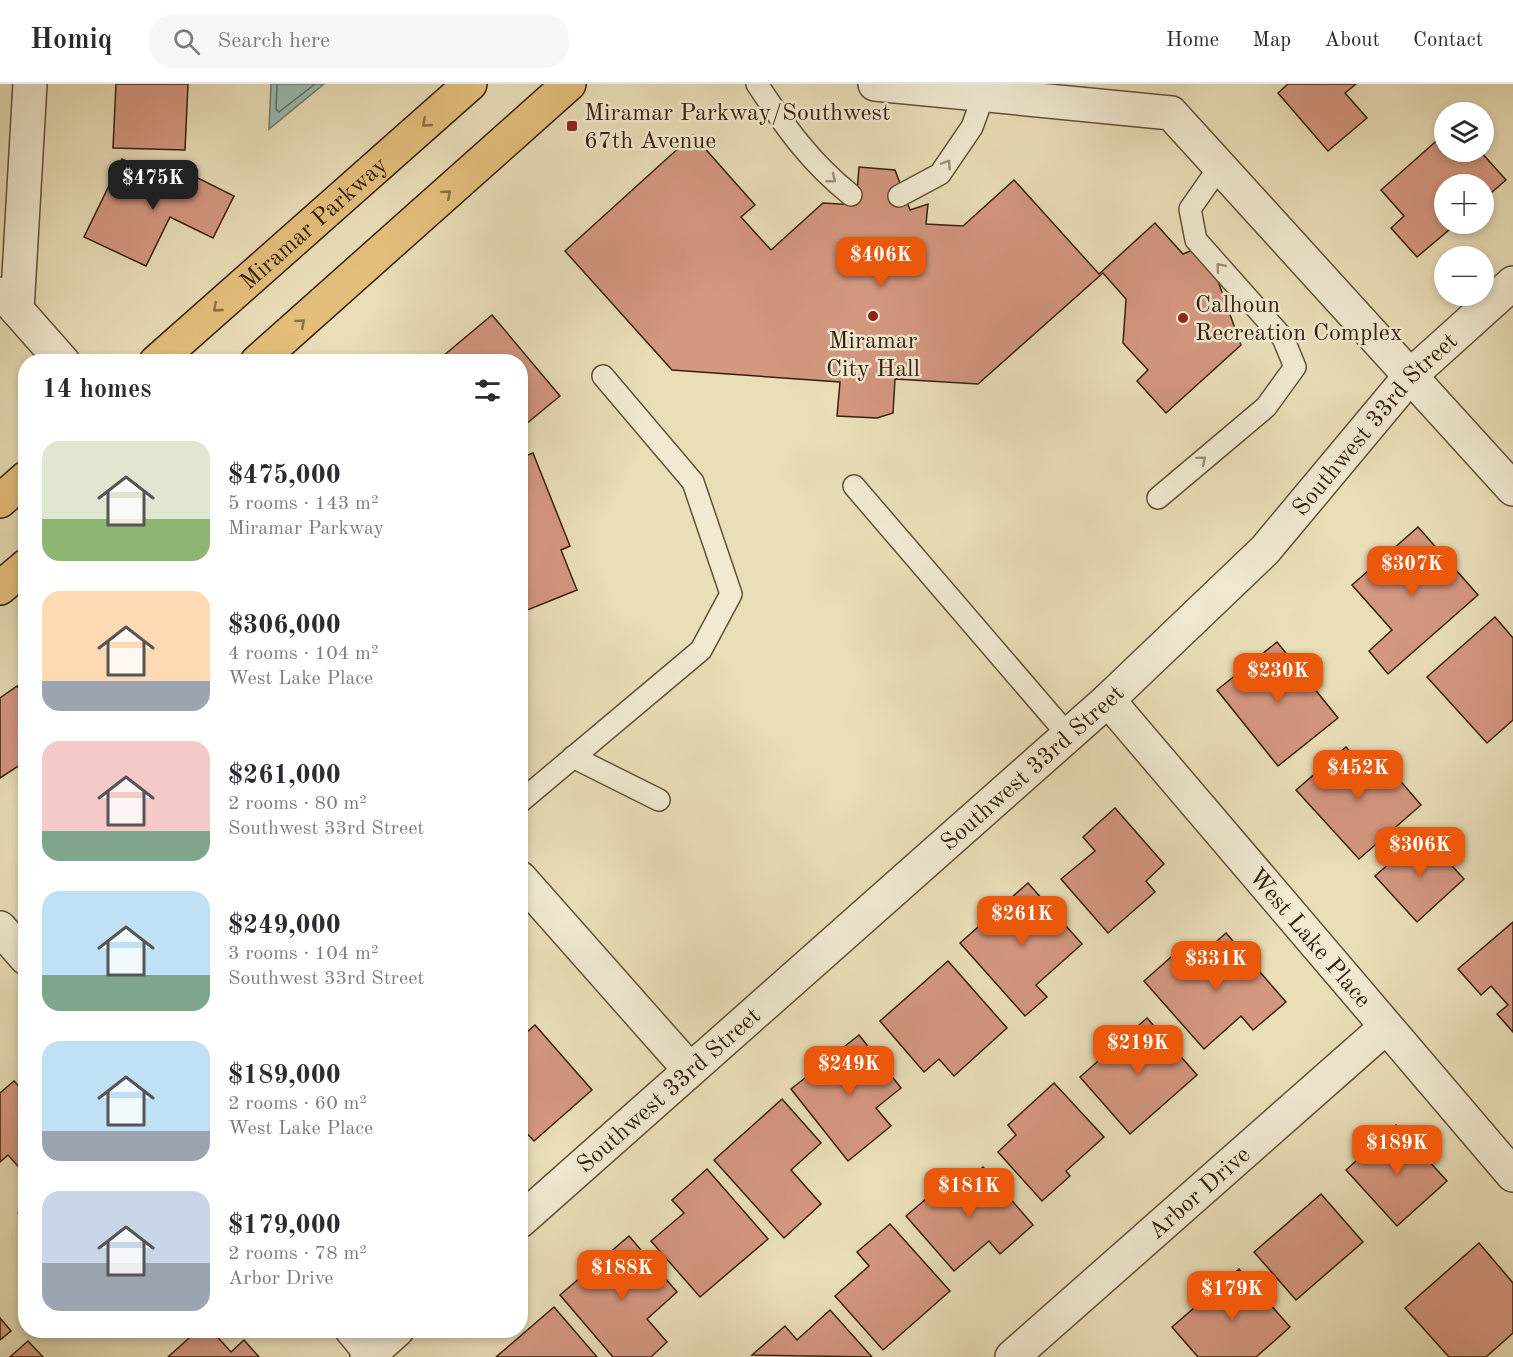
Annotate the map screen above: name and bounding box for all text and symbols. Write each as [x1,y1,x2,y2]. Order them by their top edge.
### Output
search box [149,14,569,68]
icon: search [170,25,203,58]
text: Homiq [30,27,113,55]
text: Search here [218,30,330,52]
text: Home [1166,30,1219,51]
text: Map [1252,30,1291,51]
text: About [1324,30,1380,51]
text: Contact [1413,30,1483,51]
place label: Miramar Parkway/Southwest 67th Avenue [584,102,890,154]
map controls [1434,102,1494,306]
button: layers [1434,102,1494,162]
one-way arrow [422,116,433,127]
marker: Miramar Parkway/Southwest 67th Avenue [565,119,579,133]
street label: Miramar Parkway [236,153,393,295]
one-way arrow [940,159,951,170]
pin: $475K [111,160,195,211]
text: $475K [122,169,184,189]
one-way arrow [825,172,836,183]
button: + [1434,174,1494,234]
one-way arrow [440,190,451,201]
pin: $406K [839,237,923,288]
text: $406K [850,246,912,266]
button: − [1434,246,1494,306]
one-way arrow [1216,263,1227,274]
place label: Calhoun Recreation Complex [1195,294,1402,346]
one-way arrow [213,301,224,312]
marker: Miramar City Hall [866,309,880,323]
marker: Calhoun Recreation Complex [1176,311,1190,325]
one-way arrow [294,319,304,330]
street label: Southwest 33rd Street [1289,329,1463,521]
place label: Miramar City Hall [826,330,920,382]
icon: filters [471,374,504,407]
text: 14 homes [42,377,151,403]
one-way arrow [1195,456,1206,467]
text: $475,000 [228,463,341,489]
icon: home [90,465,162,537]
text: 5 rooms · 143 m² [228,494,378,514]
text: Miramar Parkway [228,519,384,539]
pin: $307K [1370,546,1454,597]
text: $307K [1381,555,1443,575]
text: $306,000 [228,613,341,639]
icon: home [90,615,162,687]
text: 4 rooms · 104 m² [228,644,378,664]
pin: $230K [1236,653,1320,704]
text: $230K [1247,662,1309,682]
text: West Lake Place [228,669,373,689]
street label: Southwest 33rd Street [937,682,1129,856]
pin: $452K [1316,750,1400,801]
text: $452K [1327,759,1389,779]
text: $261,000 [228,763,341,789]
icon: home [90,765,162,837]
text: 2 rooms · 80 m² [228,794,367,814]
text: Southwest 33rd Street [228,819,424,839]
pin: $306K [1378,827,1462,878]
text: $306K [1389,836,1451,856]
street label: West Lake Place [1243,865,1375,1013]
pin: $261K [980,896,1064,947]
text: $261K [991,905,1053,925]
text: $249,000 [228,913,341,939]
icon: home [90,915,162,987]
pin: $331K [1174,941,1258,992]
text: 3 rooms · 104 m² [228,944,378,964]
text: $331K [1185,950,1247,970]
text: Southwest 33rd Street [228,969,424,989]
street label: Southwest 33rd Street [573,1004,766,1178]
pin: $219K [1096,1025,1180,1076]
text: $219K [1107,1034,1169,1054]
pin: $249K [807,1046,891,1097]
text: $249K [818,1055,880,1075]
text: $189,000 [228,1063,341,1089]
icon: home [90,1065,162,1137]
text: 2 rooms · 60 m² [228,1094,367,1114]
text: West Lake Place [228,1119,373,1139]
pin: $189K [1355,1125,1439,1176]
text: $189K [1366,1134,1428,1154]
street label: Arbor Drive [1145,1143,1255,1245]
pin: $181K [927,1168,1011,1219]
text: $181K [938,1177,1000,1197]
text: $179,000 [228,1213,341,1239]
icon: home [90,1215,162,1287]
text: 2 rooms · 78 m² [228,1244,367,1264]
pin: $188K [580,1250,664,1301]
text: $188K [591,1259,653,1279]
text: Arbor Drive [228,1269,333,1289]
pin: $179K [1190,1271,1274,1322]
text: $179K [1201,1280,1263,1300]

